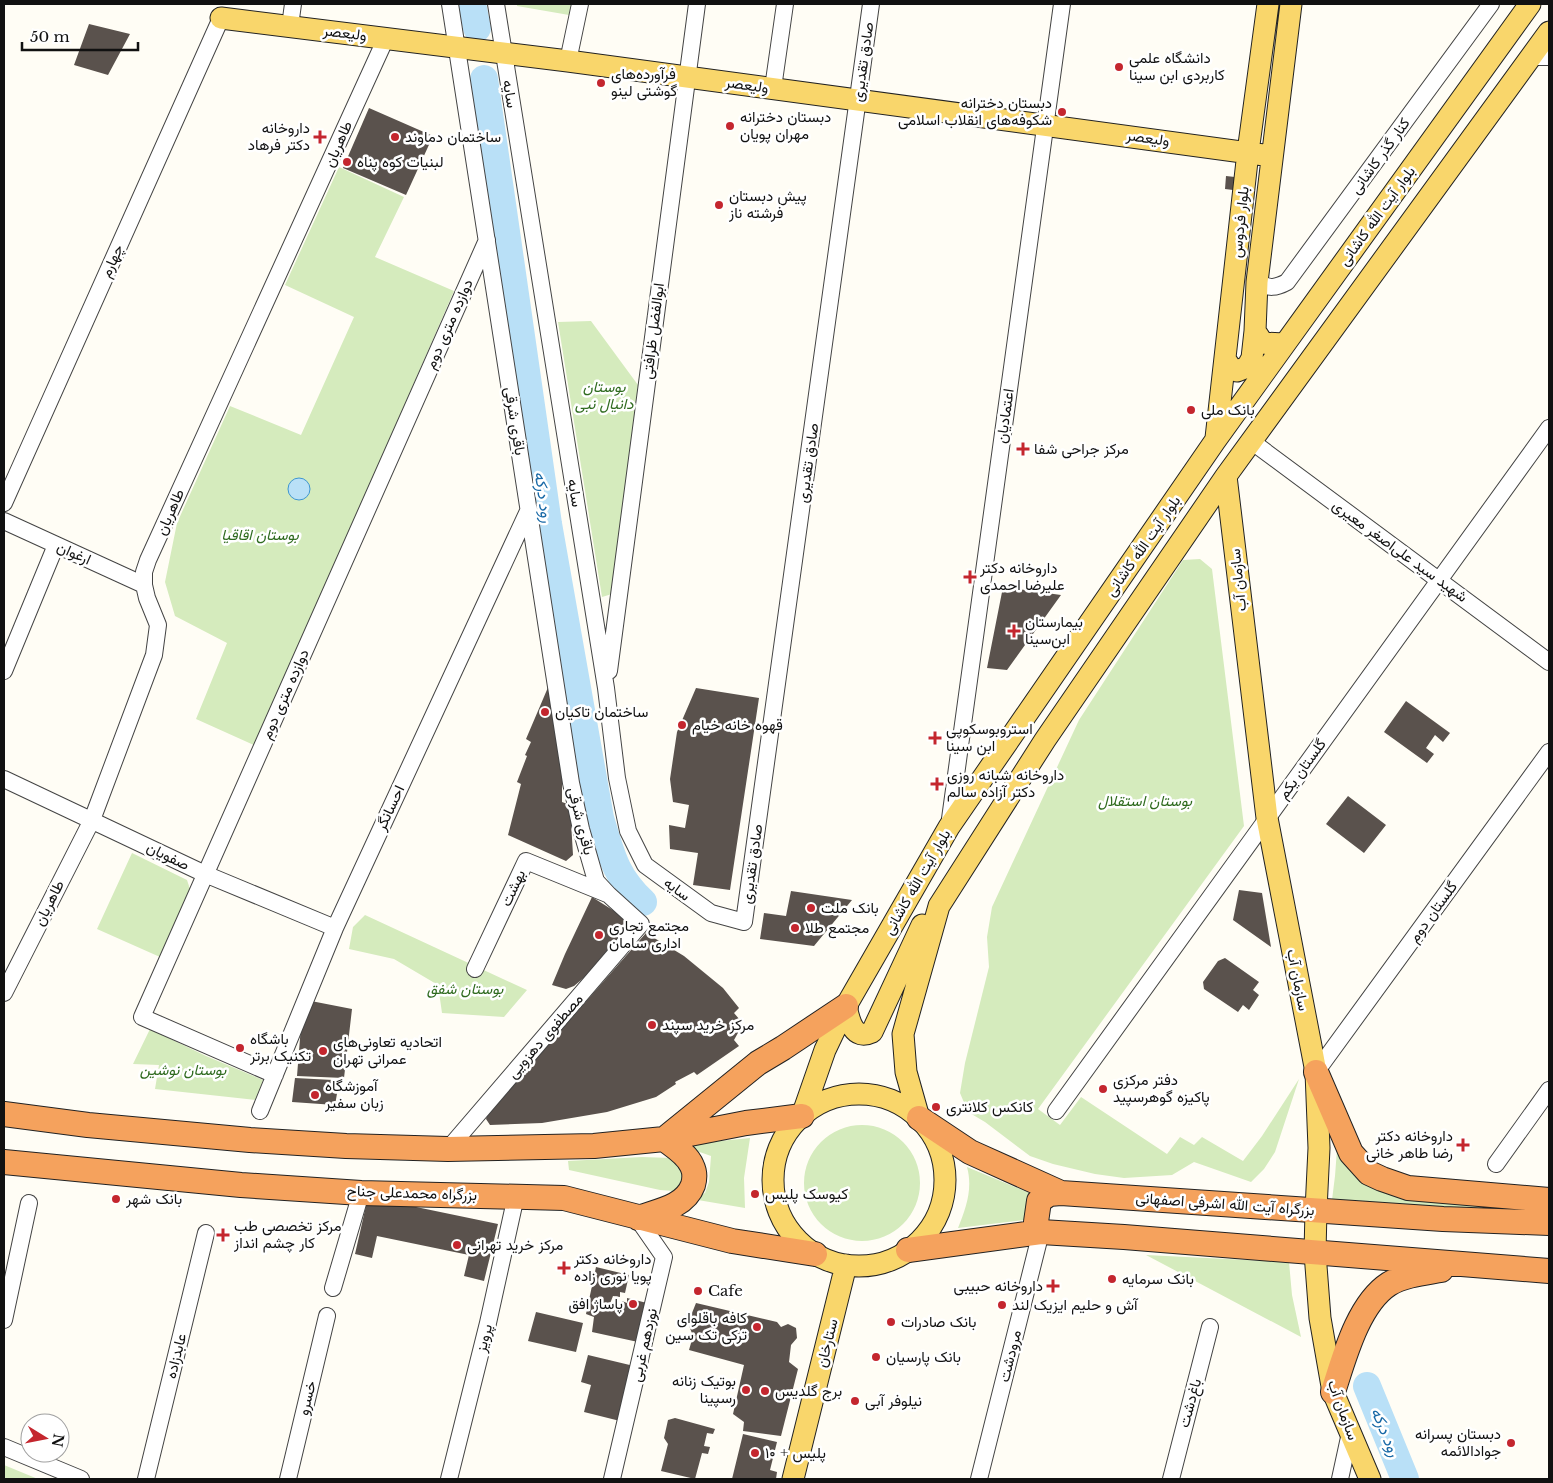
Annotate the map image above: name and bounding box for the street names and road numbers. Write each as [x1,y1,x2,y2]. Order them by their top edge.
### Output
street label: ولیعصر [321,20,368,45]
street label: صادق تقدیری [848,21,878,103]
street label: ولیعصر [723,72,770,97]
street label: سایه [499,78,522,109]
street label: کنار گذر کاشانی [1346,114,1415,198]
street label: طاهریان [319,117,356,170]
street label: ولیعصر [1124,125,1171,150]
street label: بلوار آیت الله کاشانی [1334,162,1420,270]
street label: بلوار فردوس [1226,185,1254,259]
street label: چهارم [96,241,128,281]
street label: دوازده متری دوم [420,276,478,372]
street label: ابوالفضل ظرافتی [637,282,669,380]
street label: باقری شرقی [500,385,530,457]
street label: اعتمادیان [991,387,1018,445]
street label: صادق تقدیری [793,422,823,504]
street label: سایه [564,477,587,508]
street label: طاهریان [151,485,188,538]
street label: بلوار آیت الله کاشانی [1101,492,1185,600]
street label: شهید سید علی‌اصغر معیری [1328,495,1472,607]
street label: ارغوان [54,537,94,568]
street label: سازمان آب [1225,548,1250,612]
street label: دوازده متری دوم [256,646,314,742]
street label: گلستان یکم [1273,735,1331,803]
street label: احسانگر [370,782,408,834]
street label: باقری شرقی [563,785,599,857]
street label: صادق تقدیری [737,823,767,905]
street label: بلوار آیت الله کاشانی [879,826,955,938]
street label: صفویان [144,837,193,874]
street label: بهشت [496,866,529,909]
street label: سایه [660,873,694,905]
street label: طاهریان [29,877,68,929]
street label: گلستان دوم [1404,877,1462,947]
street label: سازمان آب [1283,947,1314,1013]
street label: مصطفوی دهزویی [503,989,587,1083]
street label: بزرگراه محمدعلی جناح [346,1181,478,1206]
street label: بزرگراه آیت الله اشرفی اصفهانی [1135,1188,1315,1220]
street label: نوزدهم غربی [626,1306,662,1384]
street label: ستارخان [811,1316,842,1369]
street label: پرویز [471,1322,497,1355]
street label: مرودشت [994,1328,1025,1384]
street label: عابدزاده [161,1331,190,1380]
street label: باغ‌دشت [1174,1376,1207,1430]
street label: سازمان آب [1324,1377,1363,1443]
street label: خسرو [293,1379,320,1417]

